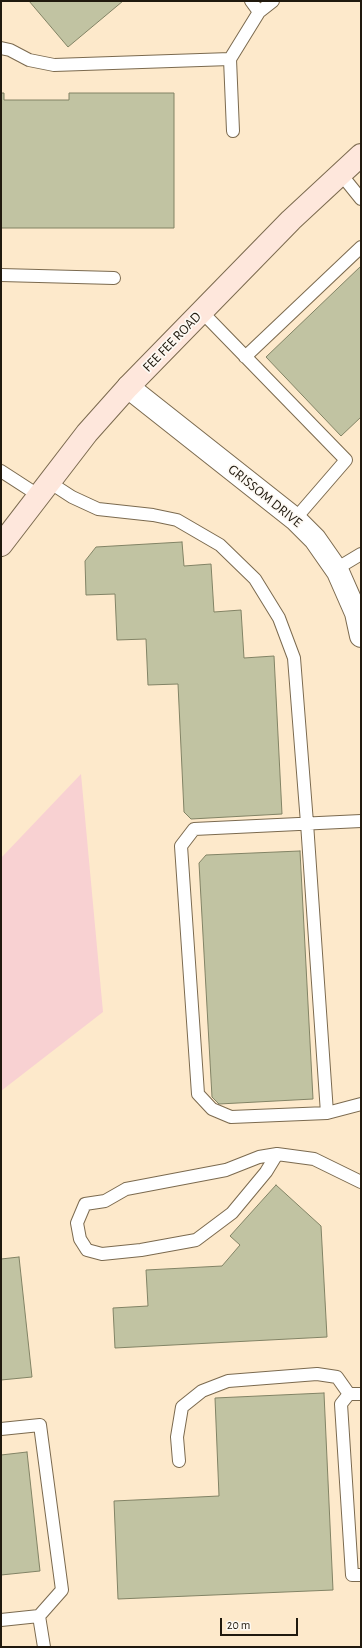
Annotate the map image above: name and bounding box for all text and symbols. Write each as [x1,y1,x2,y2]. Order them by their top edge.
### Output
street label: FEE FEE ROAD [139,308,205,376]
street label: GRISSOM DRIVE [225,461,305,531]
scale bar [222,1610,300,1636]
text: 20 m [227,1619,250,1631]

